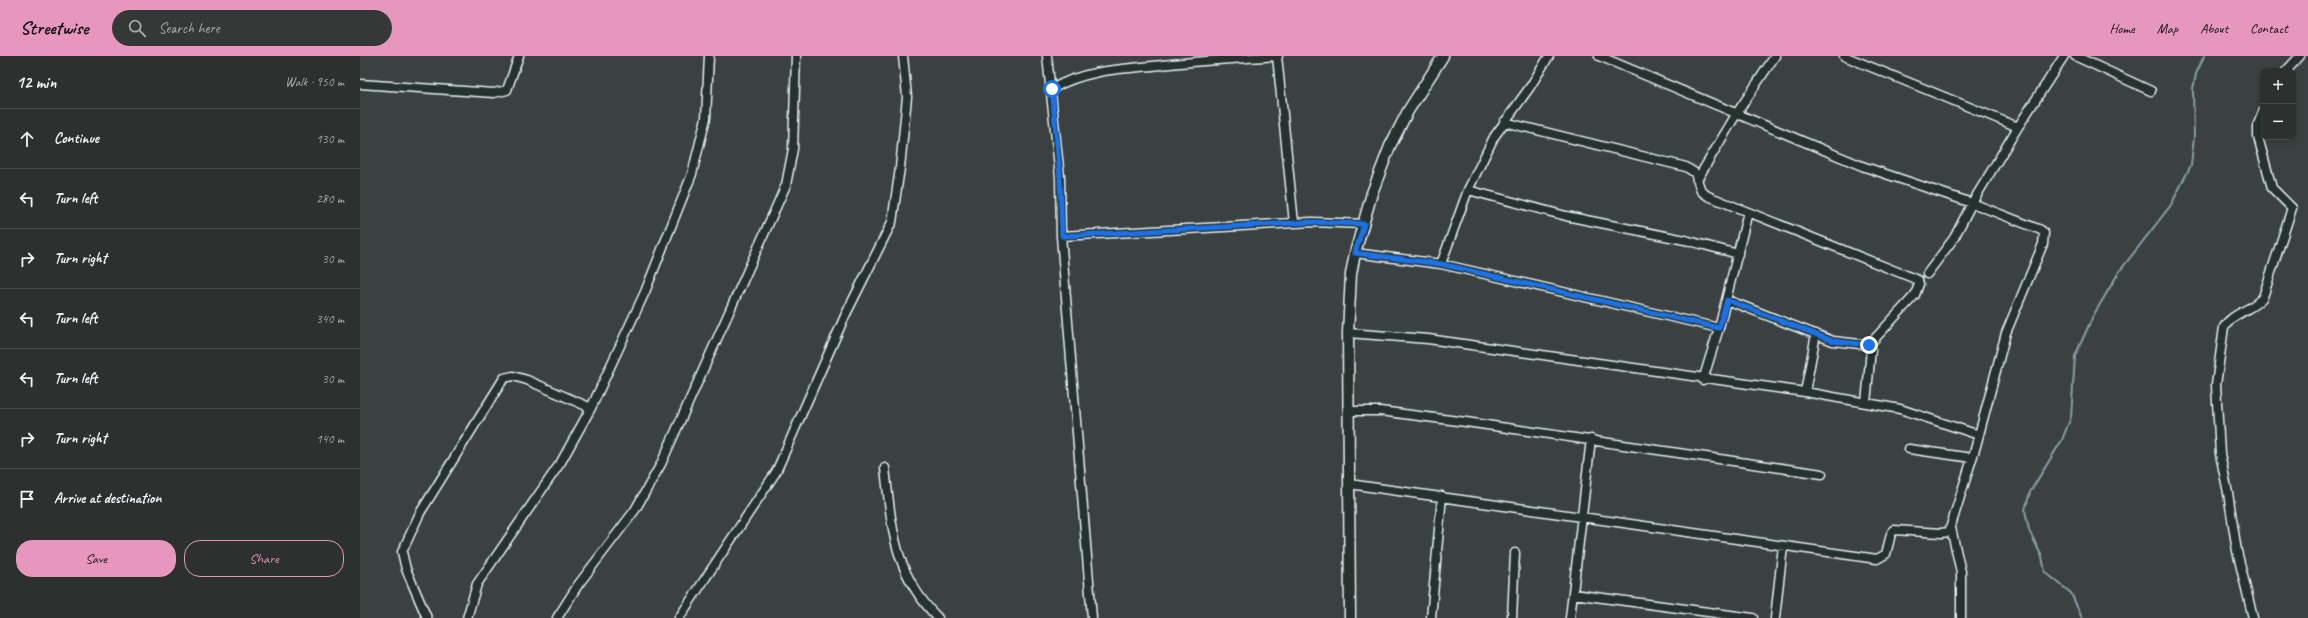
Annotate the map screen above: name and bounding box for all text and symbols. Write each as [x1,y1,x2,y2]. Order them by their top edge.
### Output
search box [112,10,392,46]
text: Streetwise [20,16,88,40]
icon: search [126,17,148,39]
text: Search here [158,19,220,38]
text: Home [2109,20,2135,37]
text: Map [2157,20,2178,37]
text: About [2200,20,2228,37]
text: Contact [2250,20,2288,37]
map controls [2260,68,2296,140]
button: + [2260,68,2296,104]
text: 12 min [16,72,56,93]
text: Walk · 950 m [285,74,344,90]
route start [1043,80,1061,98]
button: − [2260,104,2296,140]
icon: ahead [16,128,38,150]
text: Continue [54,129,99,148]
text: 130 m [316,131,344,147]
icon: left [16,188,38,210]
text: Turn left [54,189,97,208]
text: 280 m [316,191,344,207]
icon: right [16,248,38,270]
text: Turn right [54,249,107,268]
text: 30 m [322,251,344,267]
icon: left [16,308,38,330]
text: Turn left [54,309,97,328]
text: 340 m [316,311,344,327]
route end [1860,336,1878,354]
icon: left [16,368,38,390]
text: Turn left [54,369,97,388]
text: 30 m [322,371,344,387]
icon: right [16,428,38,450]
text: Turn right [54,429,107,448]
text: 140 m [316,431,344,447]
icon: arrive [16,488,38,510]
text: Arrive at destination [54,489,161,508]
button: Save [16,540,176,577]
button: Share [184,540,344,577]

